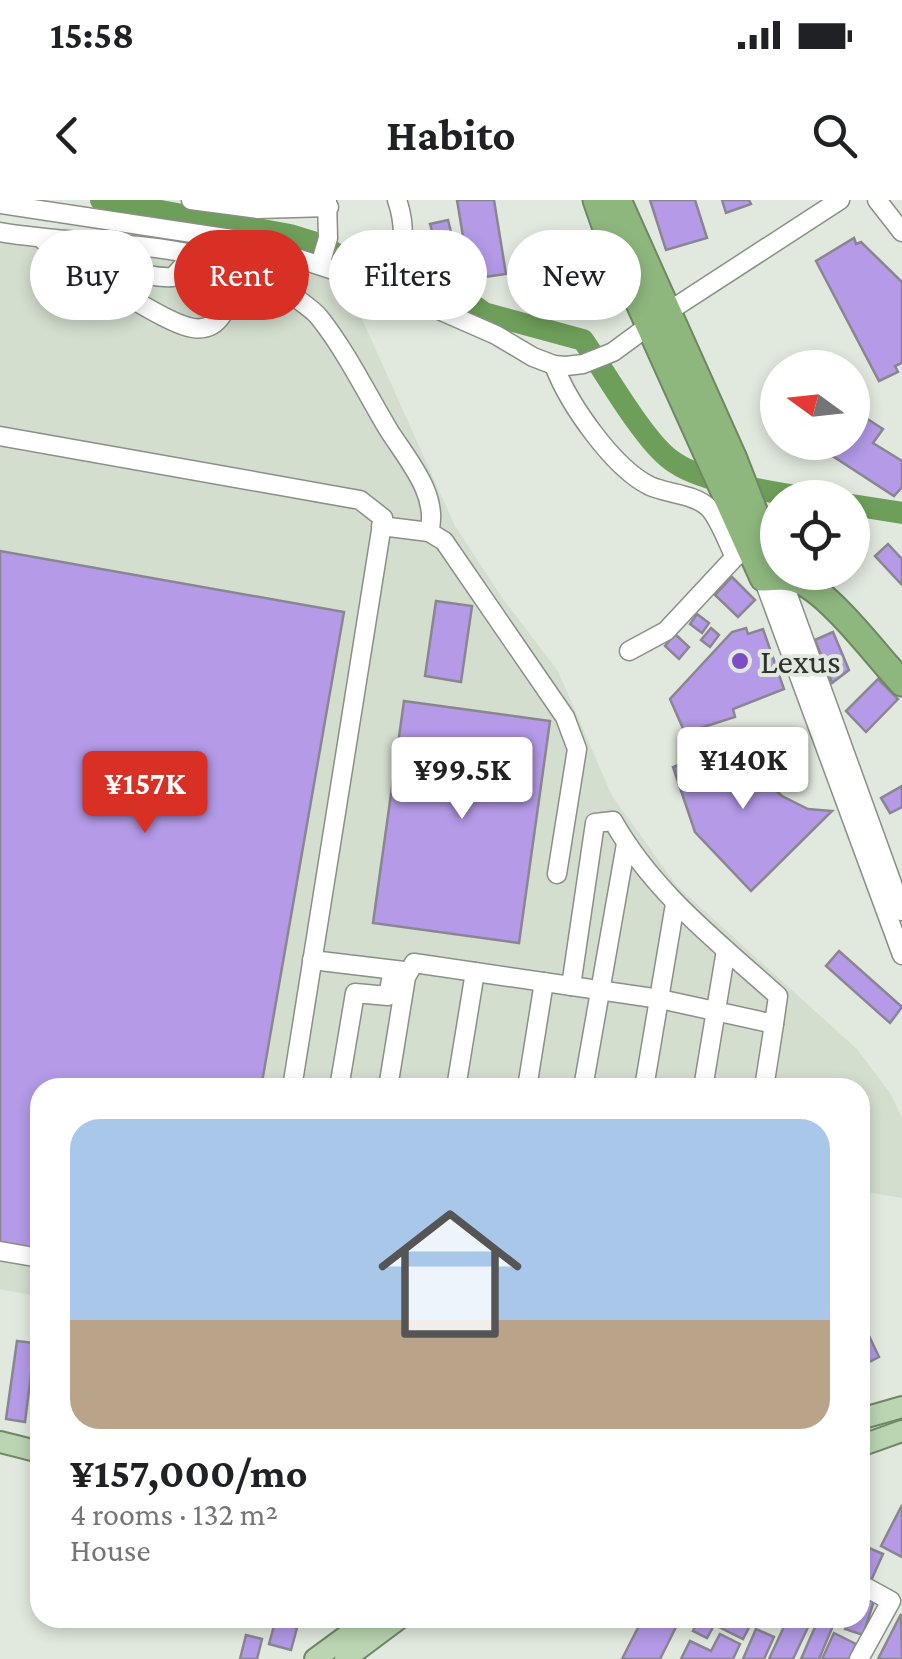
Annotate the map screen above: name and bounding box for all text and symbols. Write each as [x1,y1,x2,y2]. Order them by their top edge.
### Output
text: 15:58 [50,14,134,56]
icon: back [40,108,95,163]
icon: search [807,108,862,163]
text: Habito [386,110,516,160]
chip: Buy [30,230,154,320]
chip: Rent [174,230,309,320]
chip: Filters [329,230,487,320]
chip: New [507,230,641,320]
north arrow [760,350,870,460]
map controls [760,350,870,590]
button: locate [760,480,870,590]
place label: Lexus [760,642,841,681]
marker: Lexus [729,650,751,672]
pin: ¥140K [673,727,813,812]
pin: ¥99.5K [381,737,543,822]
text: ¥140K [699,741,787,777]
pin: ¥157K [75,751,215,836]
text: ¥99.5K [414,751,511,787]
text: ¥157K [104,765,186,801]
icon: home [360,1184,540,1364]
text: ¥157,000/mo [70,1449,308,1496]
text: 4 rooms · 132 m² [70,1496,278,1532]
text: House [70,1532,150,1568]

